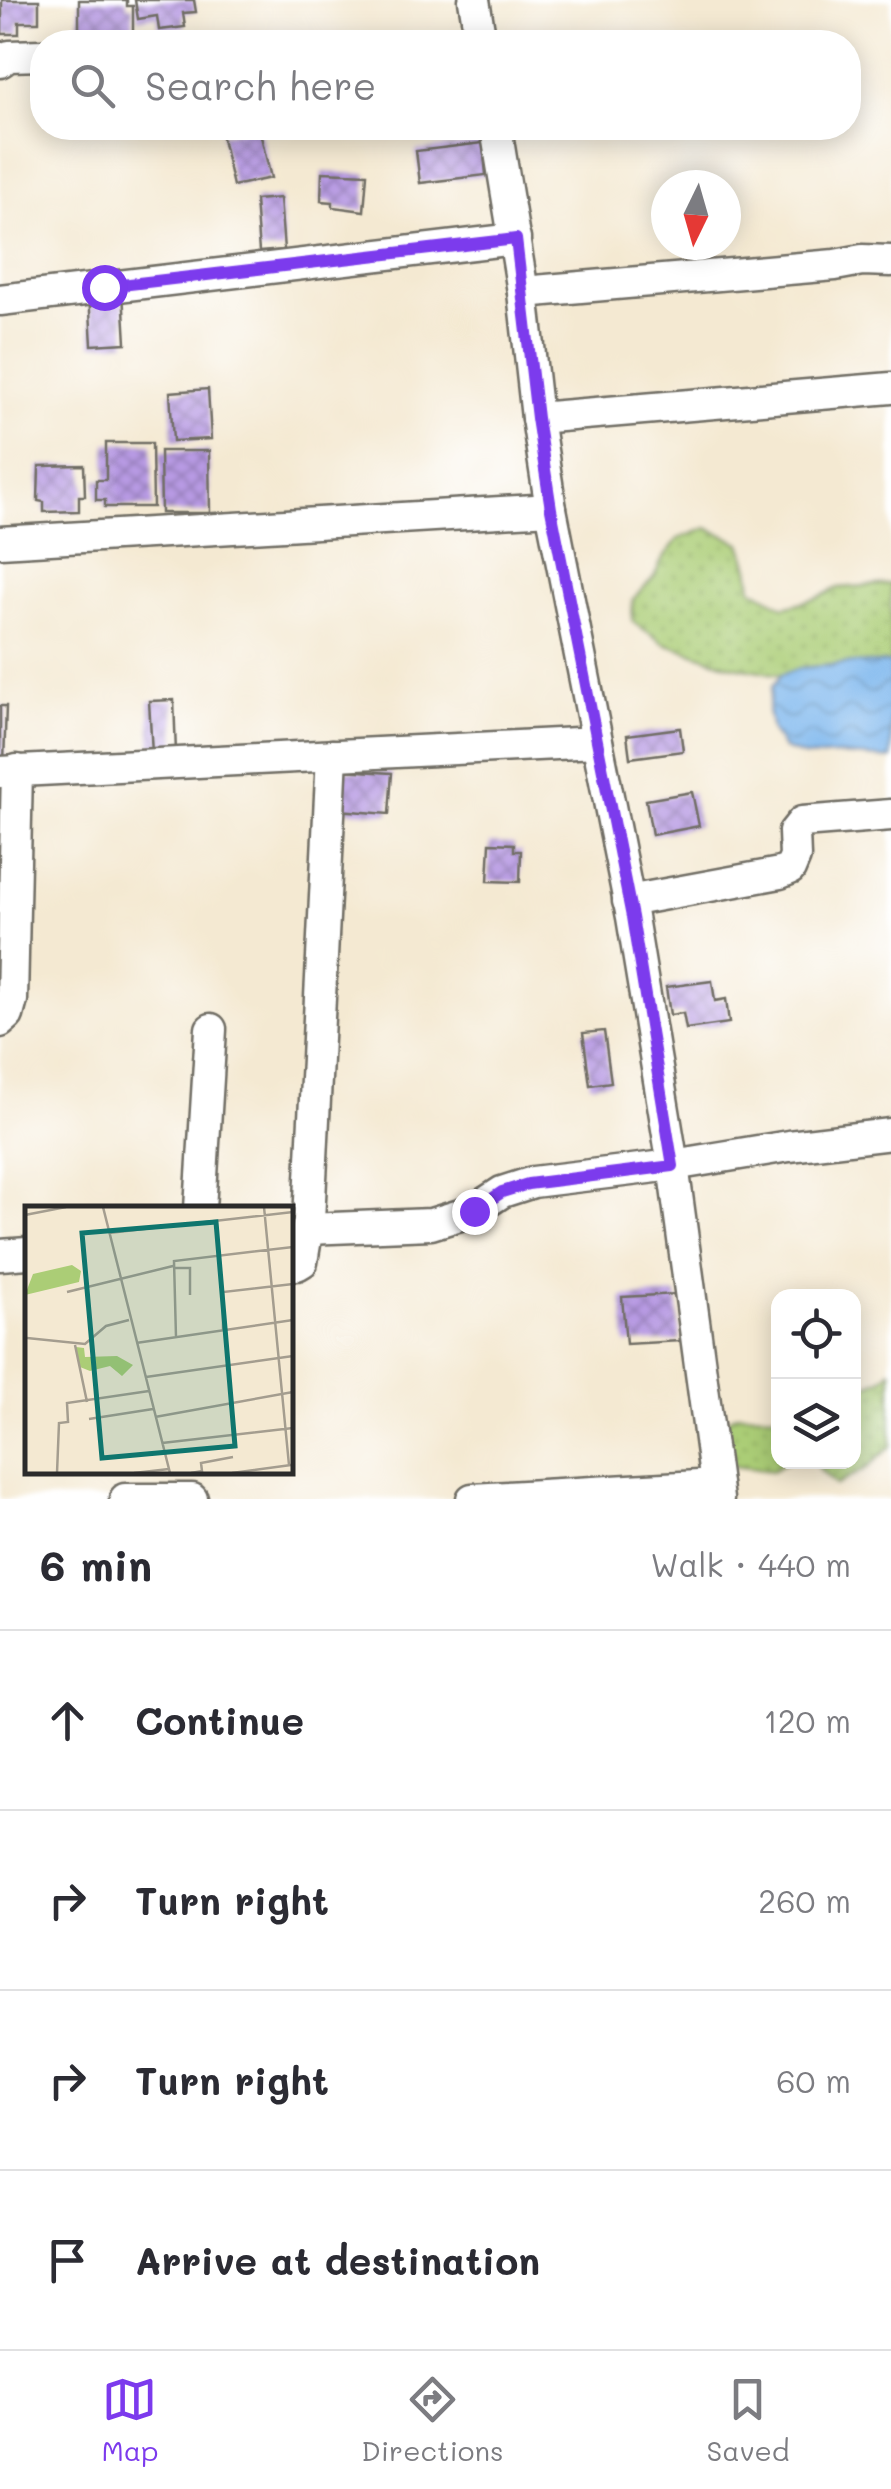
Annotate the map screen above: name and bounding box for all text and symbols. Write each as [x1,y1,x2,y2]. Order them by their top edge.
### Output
search box [30,30,861,140]
icon: search [65,58,120,113]
text: Search here [145,60,376,110]
north arrow [651,170,741,260]
route start [82,265,128,311]
route end [452,1189,498,1235]
inset map [25,1206,292,1474]
map controls [771,1289,861,1469]
button: locate [771,1289,861,1379]
button: layers [771,1379,861,1469]
text: 6 min [40,1537,152,1592]
text: Walk · 440 m [650,1543,851,1585]
icon: ahead [40,1693,95,1748]
text: Continue [135,1695,304,1745]
text: 120 m [763,1699,851,1741]
icon: right [40,1873,95,1928]
text: Turn right [135,1875,329,1925]
text: 260 m [758,1879,851,1921]
icon: right [40,2053,95,2108]
text: Turn right [135,2055,329,2105]
text: 60 m [776,2059,851,2101]
icon: arrive [40,2233,95,2288]
text: Arrive at destination [135,2235,540,2285]
tab: Map [101,2372,158,2468]
tab: Directions [361,2372,504,2468]
tab: Saved [706,2372,790,2468]

